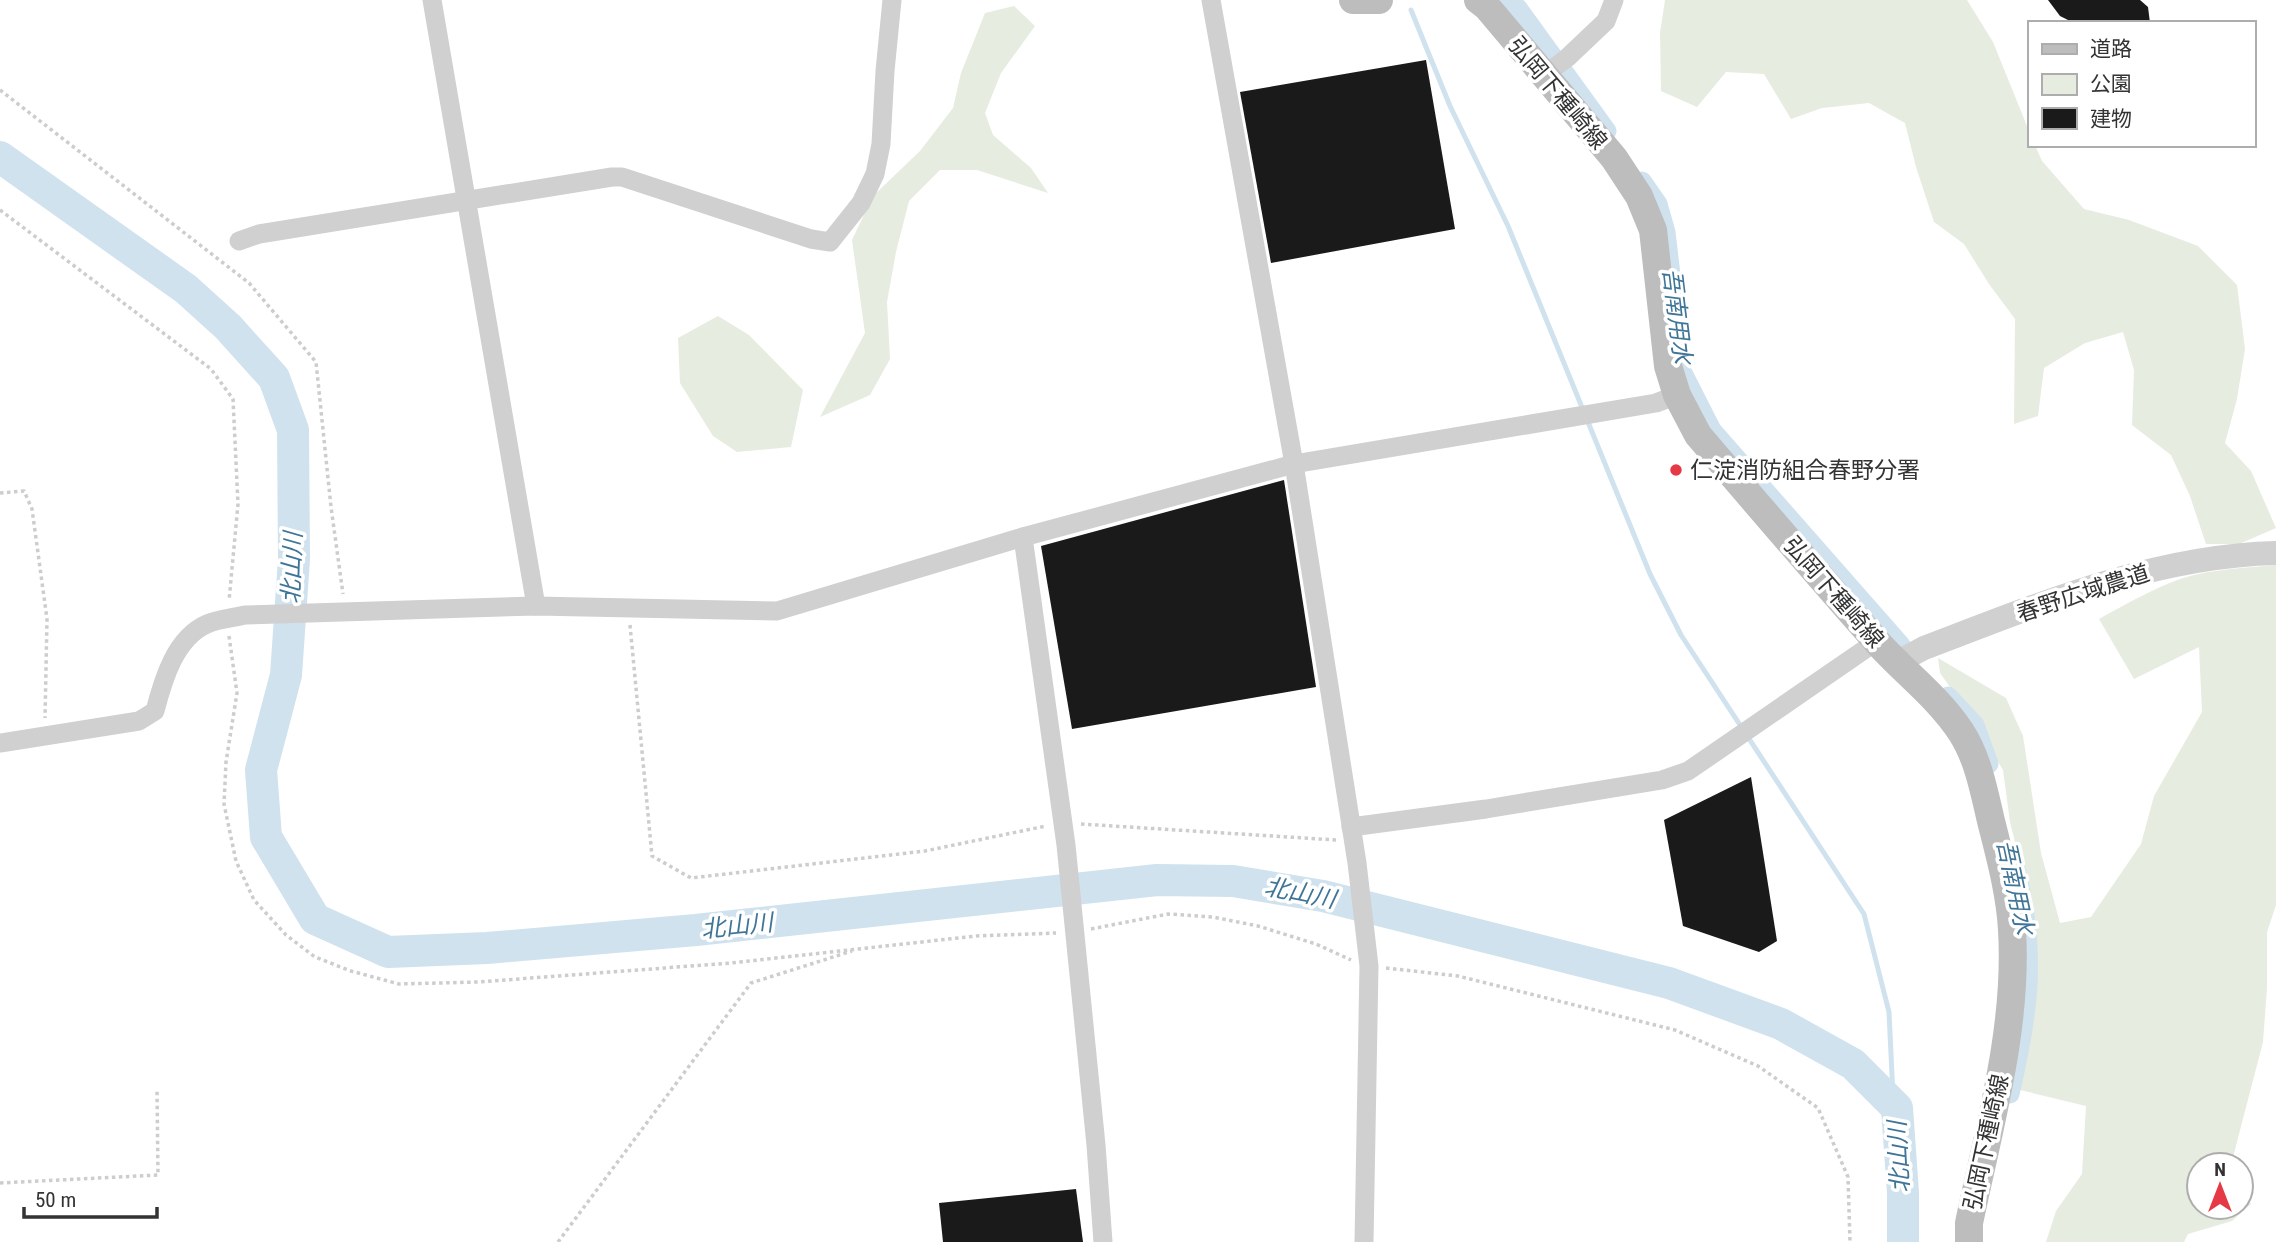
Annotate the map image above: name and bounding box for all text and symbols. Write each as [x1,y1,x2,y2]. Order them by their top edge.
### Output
legend [2028,21,2255,147]
street label: 弘岡下種崎線 [1503,32,1612,155]
text: 道路 [2090,37,2132,61]
text: 公園 [2090,72,2132,96]
text: 建物 [2090,107,2132,131]
water label: 吾南用水 [1657,267,1697,368]
place label: 仁淀消防組合春野分署 [1690,457,1920,484]
marker: 仁淀消防組合春野分署 [1668,462,1684,478]
water label: 北山川 [277,529,307,604]
street label: 弘岡下種崎線 [1778,531,1889,653]
street label: 春野広域農道 [2013,559,2153,628]
water label: 吾南用水 [1991,837,2039,940]
water label: 北山川 [1262,872,1341,914]
water label: 北山川 [700,908,777,944]
street label: 弘岡下種崎線 [1959,1072,2014,1212]
water label: 北山川 [1883,1117,1915,1194]
north arrow [2185,1151,2255,1221]
text: N [2214,1158,2226,1181]
scale bar [24,1176,158,1220]
text: 50 m [35,1188,76,1212]

